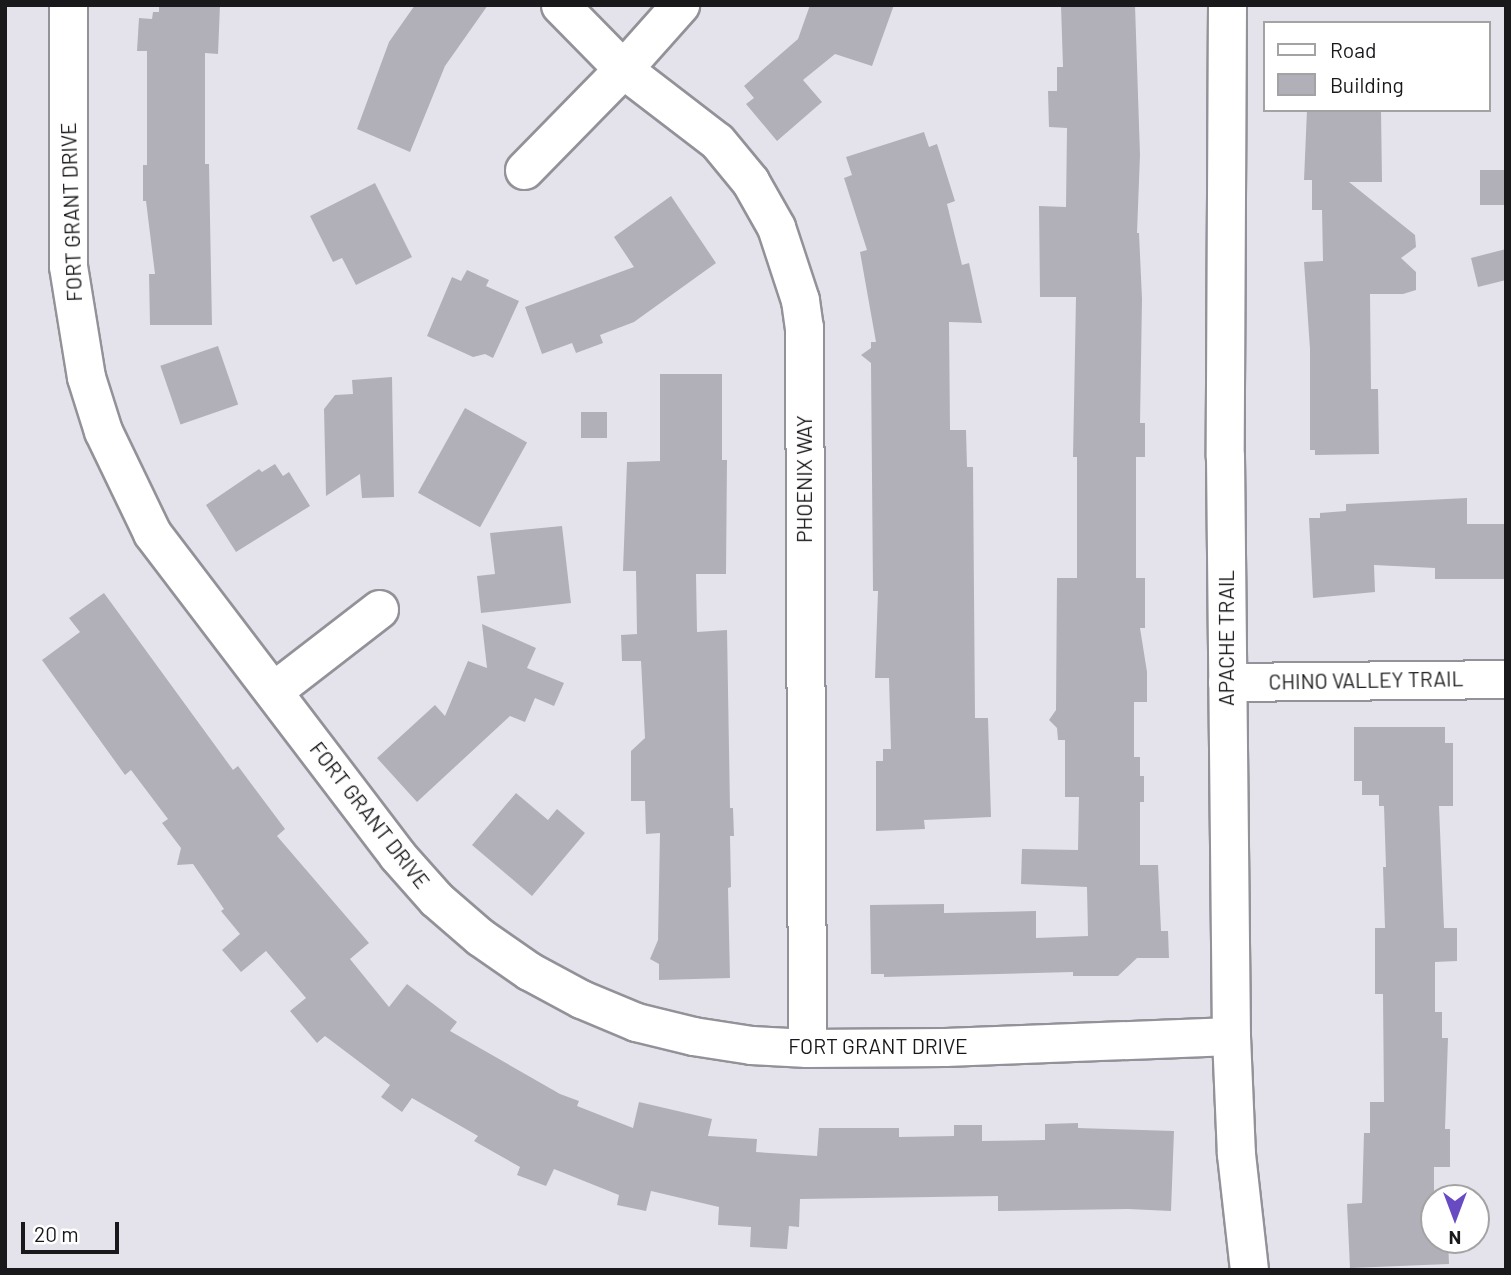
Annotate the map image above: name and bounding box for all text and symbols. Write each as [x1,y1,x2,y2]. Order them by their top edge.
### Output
legend [1262,21,1490,112]
text: Road [1330,37,1376,62]
text: Building [1330,72,1404,97]
street label: FORT GRANT DRIVE [55,122,87,302]
street label: PHOENIX WAY [791,415,817,543]
street label: APACHE TRAIL [1213,570,1239,706]
street label: CHINO VALLEY TRAIL [1268,666,1464,694]
street label: FORT GRANT DRIVE [305,737,435,893]
street label: FORT GRANT DRIVE [788,1033,968,1059]
north arrow [1420,1184,1490,1254]
scale bar [24,1208,122,1252]
text: 20 m [34,1221,79,1246]
text: N [1449,1227,1461,1250]

